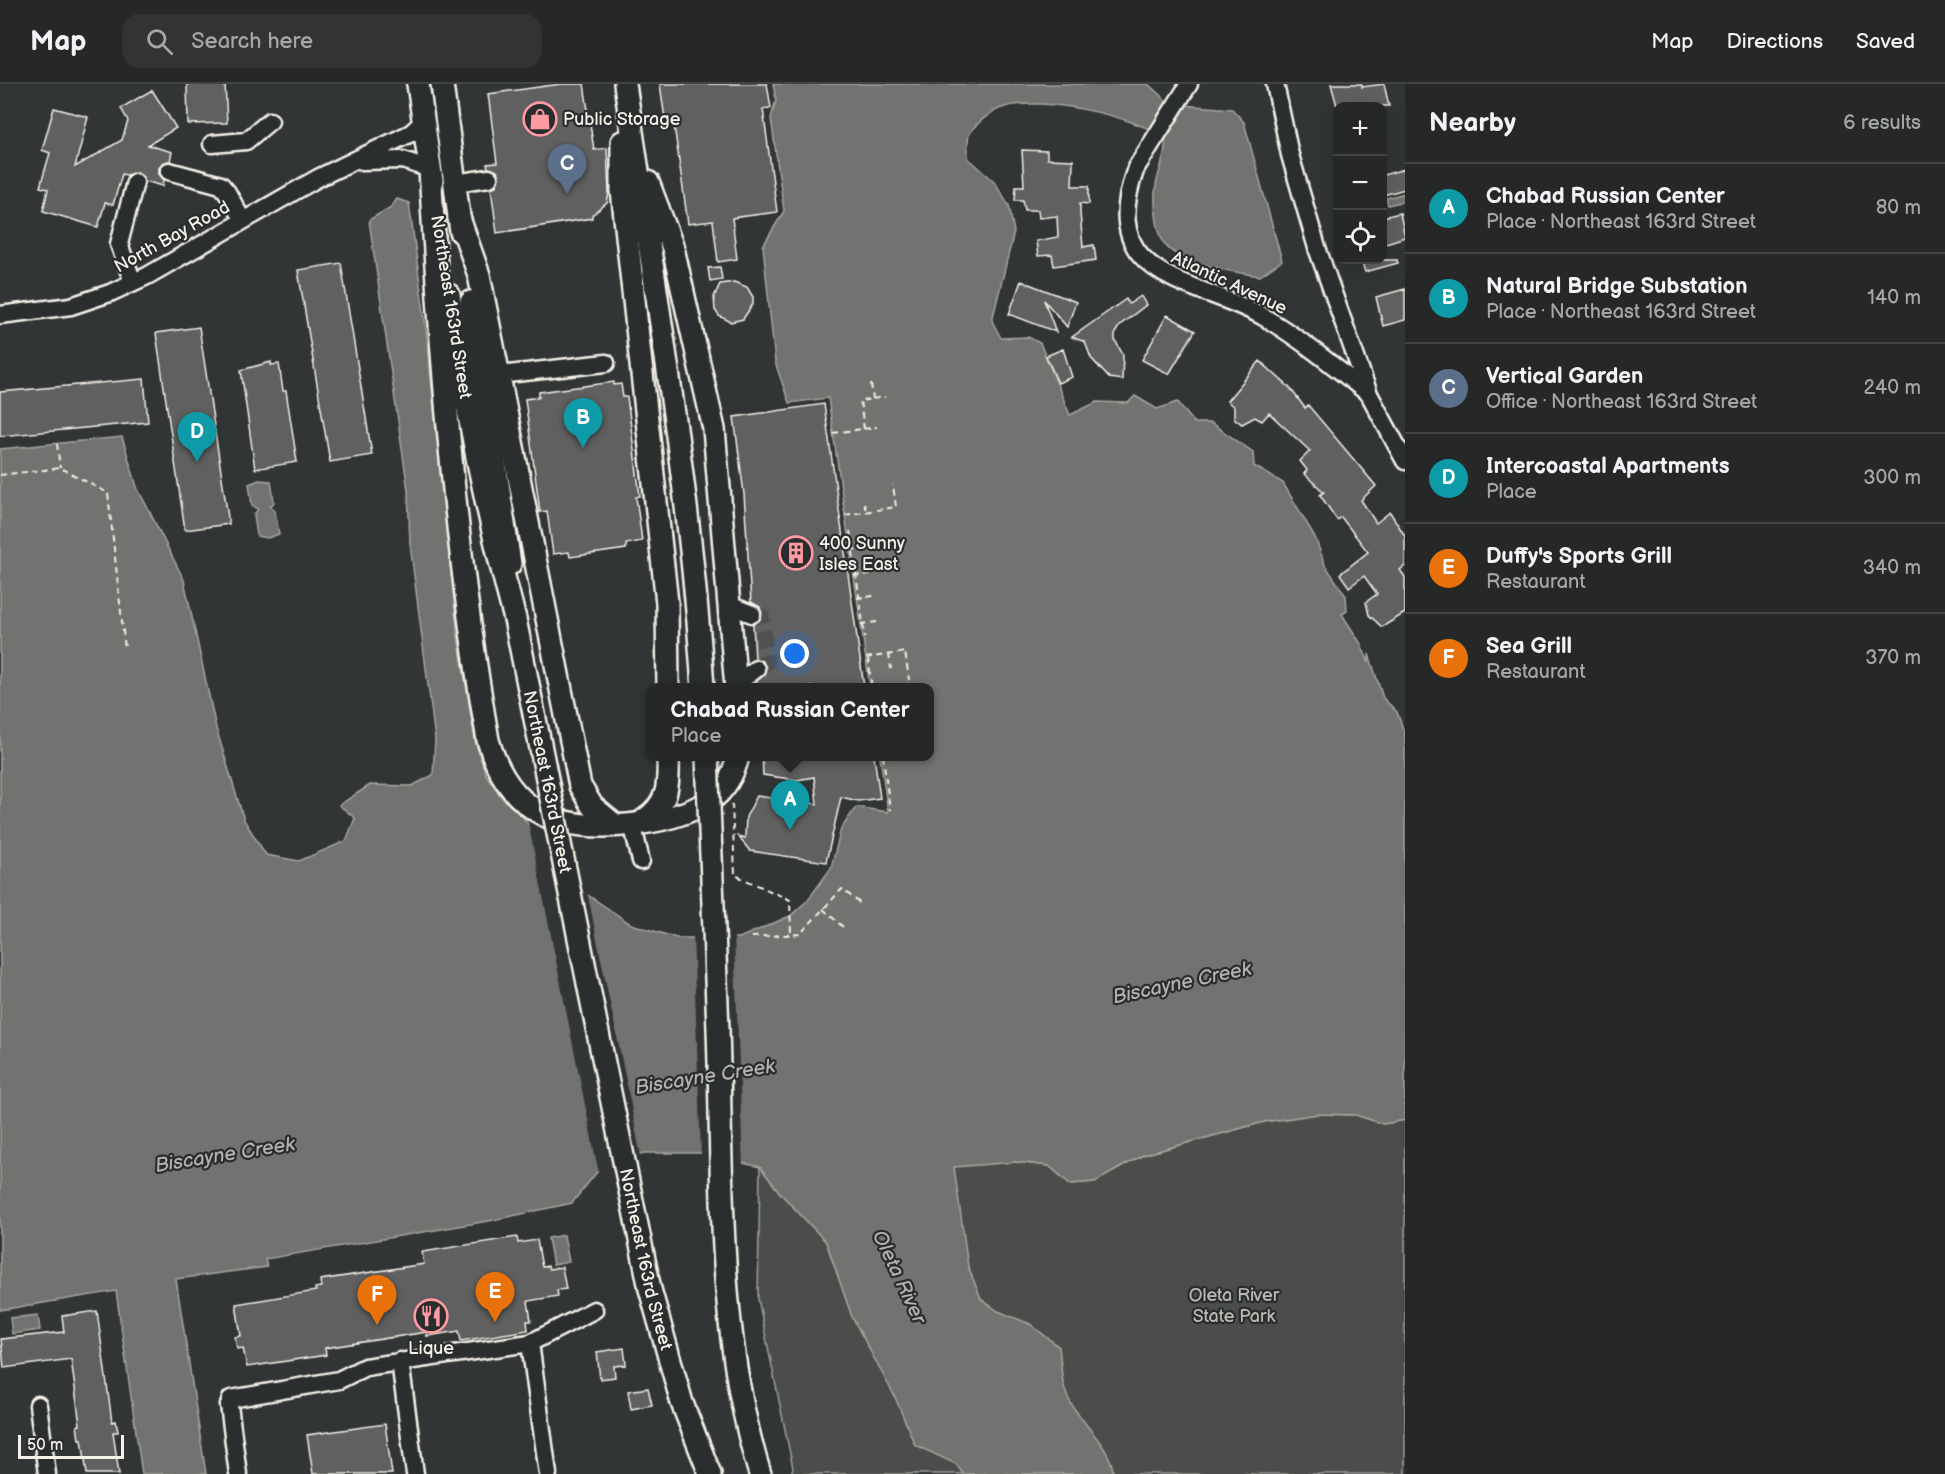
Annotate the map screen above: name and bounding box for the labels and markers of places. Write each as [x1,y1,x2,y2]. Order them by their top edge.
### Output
shop icon: Public Storage [522,101,558,137]
place label: Public Storage [563,109,681,130]
pin: C [548,144,586,194]
pin: B [564,398,602,448]
pin: D [178,412,216,462]
place label: 400 Sunny Isles East [819,533,906,575]
building icon: 400 Sunny Isles East [778,535,814,571]
pin: A [770,780,810,830]
pin: E [476,1272,514,1322]
pin: F [358,1276,397,1325]
restaurant icon: Lique [413,1298,449,1334]
place label: Lique [408,1338,454,1359]

